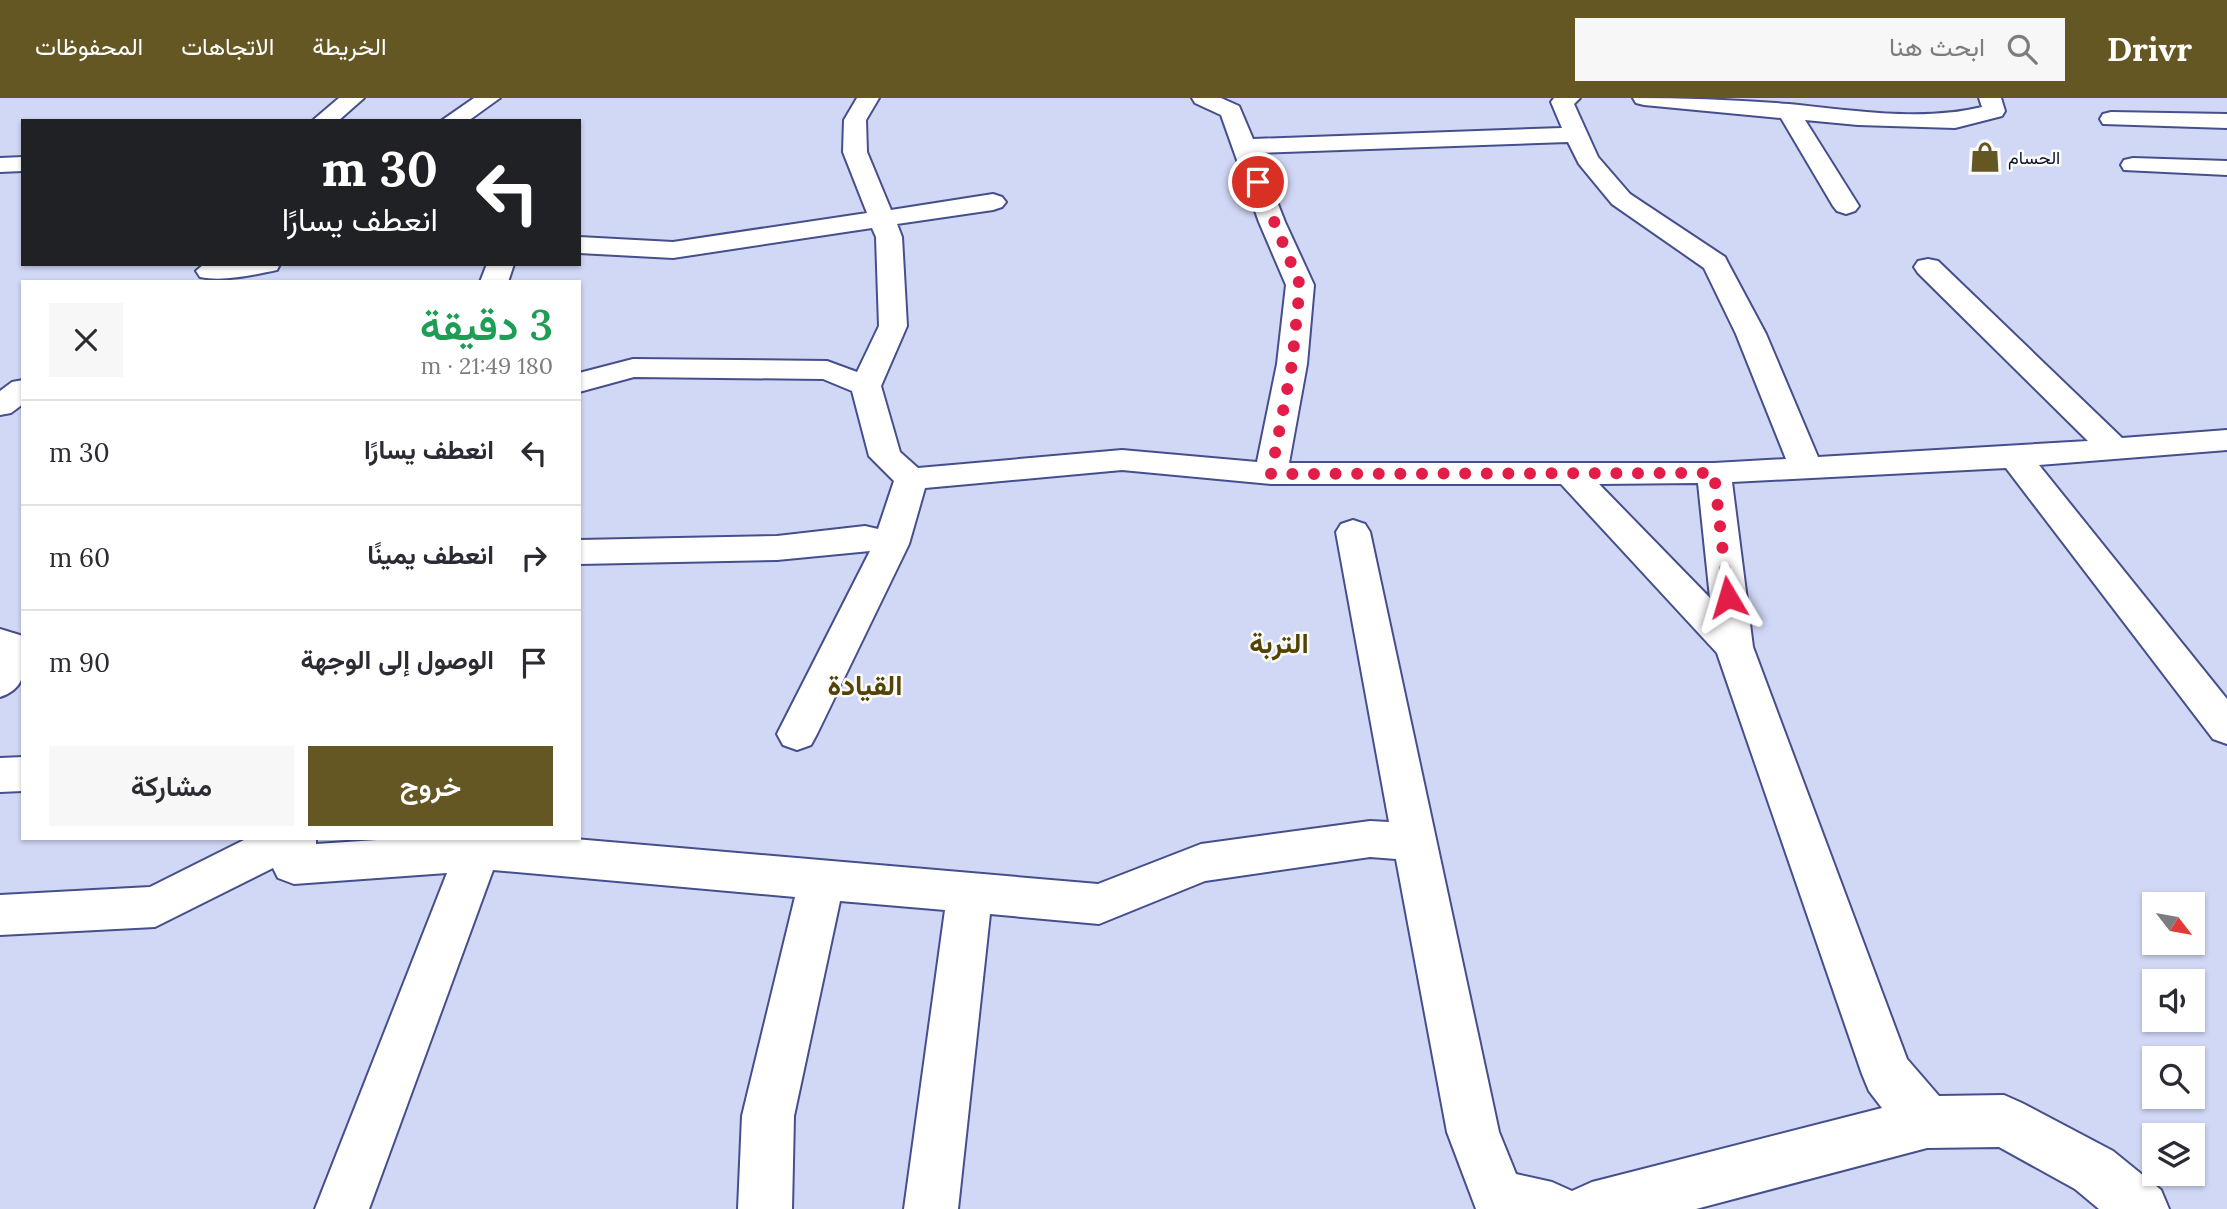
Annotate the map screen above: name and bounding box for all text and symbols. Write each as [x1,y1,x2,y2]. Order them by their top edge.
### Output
search box [1575,18,2065,81]
text: Drivr [2107,28,2192,70]
text: ابحث هنا [1889,30,1985,63]
icon: search [2003,30,2041,68]
text: المحفوظات [35,31,143,62]
text: الاتجاهات [181,31,274,62]
text: الخريطة [312,31,387,62]
text: 30 m [321,137,438,199]
shop icon: الحسام [1968,140,2002,174]
place label: الحسام [2008,146,2060,170]
icon: left [462,147,553,238]
pin [1228,152,1288,212]
icon: arrive [1239,163,1277,201]
text: انعطف يسارًا [282,199,438,240]
text: 3 دقيقة [420,298,553,352]
button: close [49,303,123,377]
text: 180 m · 21:49 [421,351,553,380]
text: انعطف يسارًا [364,433,494,466]
icon: left [515,434,553,472]
text: 30 m [49,436,110,469]
text: انعطف يمينًا [367,538,494,571]
icon: right [515,539,553,577]
text: 60 m [49,541,110,574]
position arrow [1691,560,1765,634]
district label: التربة [1249,625,1309,661]
text: الوصول إلى الوجهة [301,643,494,676]
icon: arrive [515,644,553,682]
text: 90 m [49,646,110,679]
district label: القيادة [827,667,903,703]
button: مشاركة [49,746,294,826]
button: خروج [308,746,553,826]
north arrow [2142,892,2205,956]
map controls [2142,892,2205,1186]
button: sound [2142,969,2205,1032]
button: search [2142,1046,2205,1109]
button: layers [2142,1123,2205,1186]

